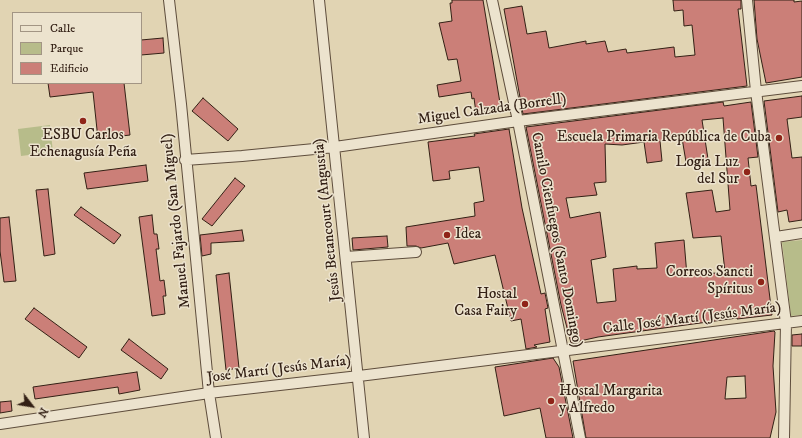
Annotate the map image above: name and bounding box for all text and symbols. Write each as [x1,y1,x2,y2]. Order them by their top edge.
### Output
legend [12,12,142,84]
text: Calle [50,21,75,36]
text: Parque [50,41,83,56]
text: Edificio [50,61,88,76]
street label: Miguel Calzada (Borrell) [416,91,568,129]
marker: ESBU Carlos Echenagusía Peña [78,116,88,126]
place label: ESBU Carlos Echenagusía Peña [29,127,137,162]
place label: Escuela Primaria República de Cuba [557,129,771,147]
street label: Camilo Cienfuegos (Santo Domingo) [526,131,586,349]
street label: Manuel Fajardo (San Miguel) [159,133,195,309]
marker: Escuela Primaria República de Cuba [774,133,784,143]
street label: Jesús Betancourt (Angustia) [310,138,346,302]
place label: Logia Luz del Sur [676,154,739,189]
marker: Logia Luz del Sur [742,167,752,177]
place label: Idea [455,226,481,244]
marker: Idea [442,230,452,240]
place label: Correos Sancti Spíritus [666,264,753,299]
marker: Correos Sancti Spíritus [756,277,766,287]
place label: Hostal Casa Fairy [454,286,517,321]
marker: Hostal Casa Fairy [520,299,530,309]
street label: Calle José Martí (Jesús María) [602,299,782,339]
street label: José Martí (Jesús María) [206,352,352,388]
place label: Hostal Margarita y Alfredo [559,383,662,418]
north arrow [12,386,52,426]
marker: Hostal Margarita y Alfredo [546,396,556,406]
text: N [34,405,51,420]

